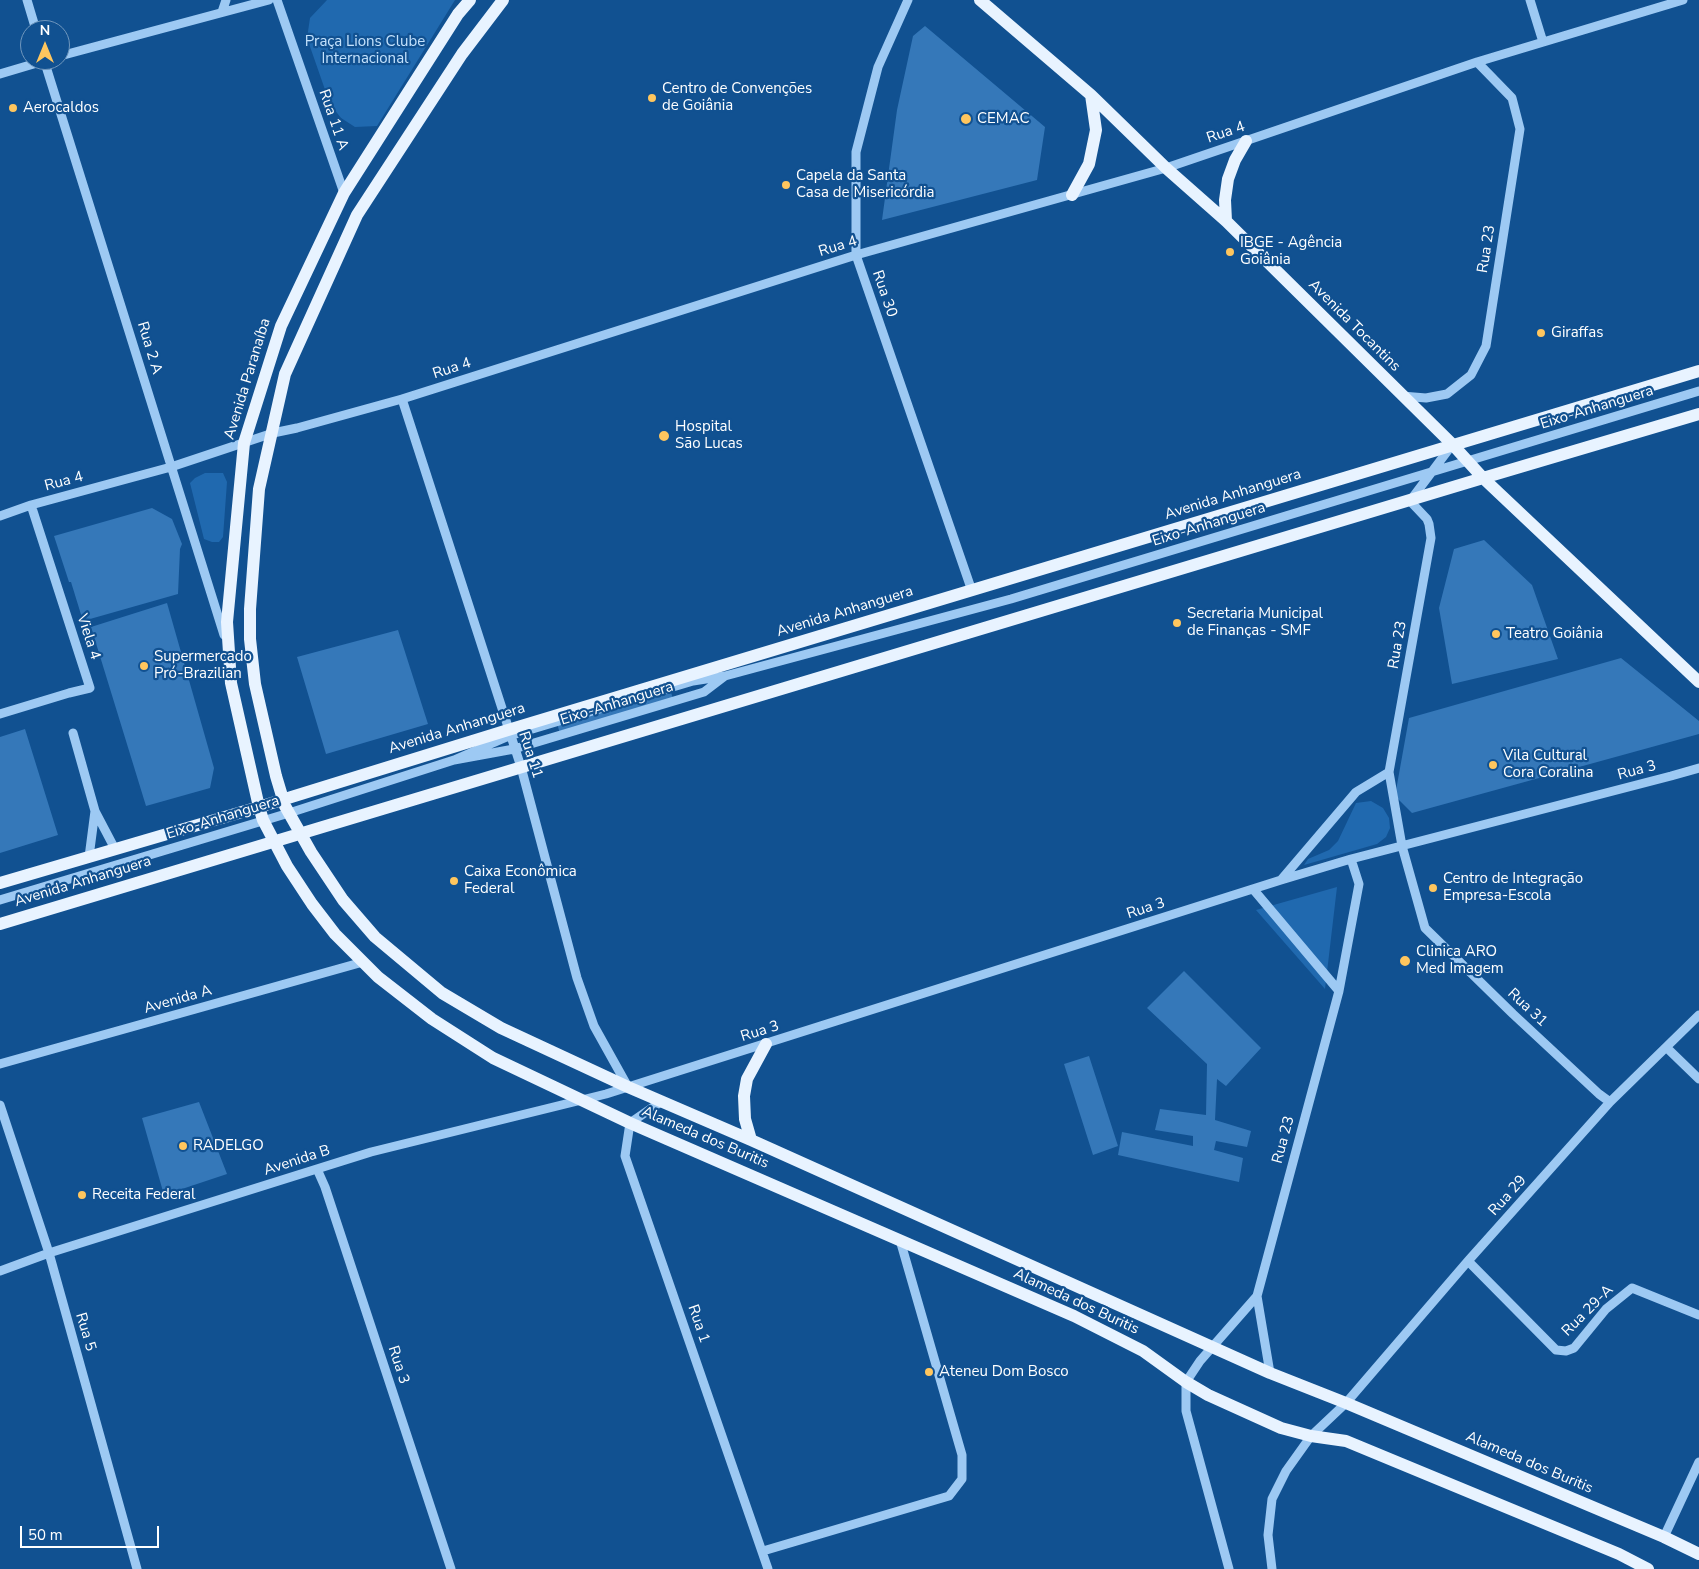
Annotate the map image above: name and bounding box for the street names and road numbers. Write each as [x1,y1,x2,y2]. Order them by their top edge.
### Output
street label: Rua 11 A [314,87,352,153]
street label: Rua 4 [1205,118,1247,148]
street label: Rua 23 [1474,224,1500,274]
street label: Rua 4 [817,233,859,261]
street label: Rua 30 [868,268,900,320]
street label: Avenida Tocantins [1304,276,1404,376]
street label: Avenida Paranaíba [221,316,275,442]
street label: Rua 2 A [132,320,166,376]
street label: Rua 4 [431,354,473,384]
street label: Eixo-Anhanguera [1538,382,1656,434]
street label: Avenida Anhanguera [1163,466,1303,524]
street label: Rua 4 [43,468,85,496]
street label: Eixo-Anhanguera [1150,499,1268,551]
street label: Avenida Anhanguera [775,583,915,641]
street label: Viela 4 [72,612,104,662]
street label: Rua 23 [1385,620,1411,670]
street label: Eixo-Anhanguera [558,678,676,730]
street label: Avenida Anhanguera [387,700,527,758]
street label: Rua 11 [514,729,546,781]
street label: Rua 3 [1616,757,1658,785]
street label: Eixo-Anhanguera [164,792,282,844]
street label: Avenida Anhanguera [13,853,153,911]
street label: Rua 3 [1125,894,1167,924]
street label: Avenida A [142,982,214,1018]
street label: Rua 31 [1503,985,1551,1031]
street label: Rua 3 [739,1018,781,1046]
street label: Alameda dos Buritis [639,1103,771,1173]
street label: Rua 23 [1269,1114,1299,1166]
street label: Avenida B [261,1142,333,1180]
street label: Rua 29 [1485,1172,1531,1220]
street label: Alameda dos Buritis [1010,1265,1142,1339]
street label: Rua 29-A [1559,1282,1617,1340]
street label: Rua 1 [683,1303,713,1345]
street label: Rua 5 [71,1311,99,1353]
street label: Rua 3 [383,1344,413,1386]
street label: Alameda dos Buritis [1463,1428,1595,1498]

